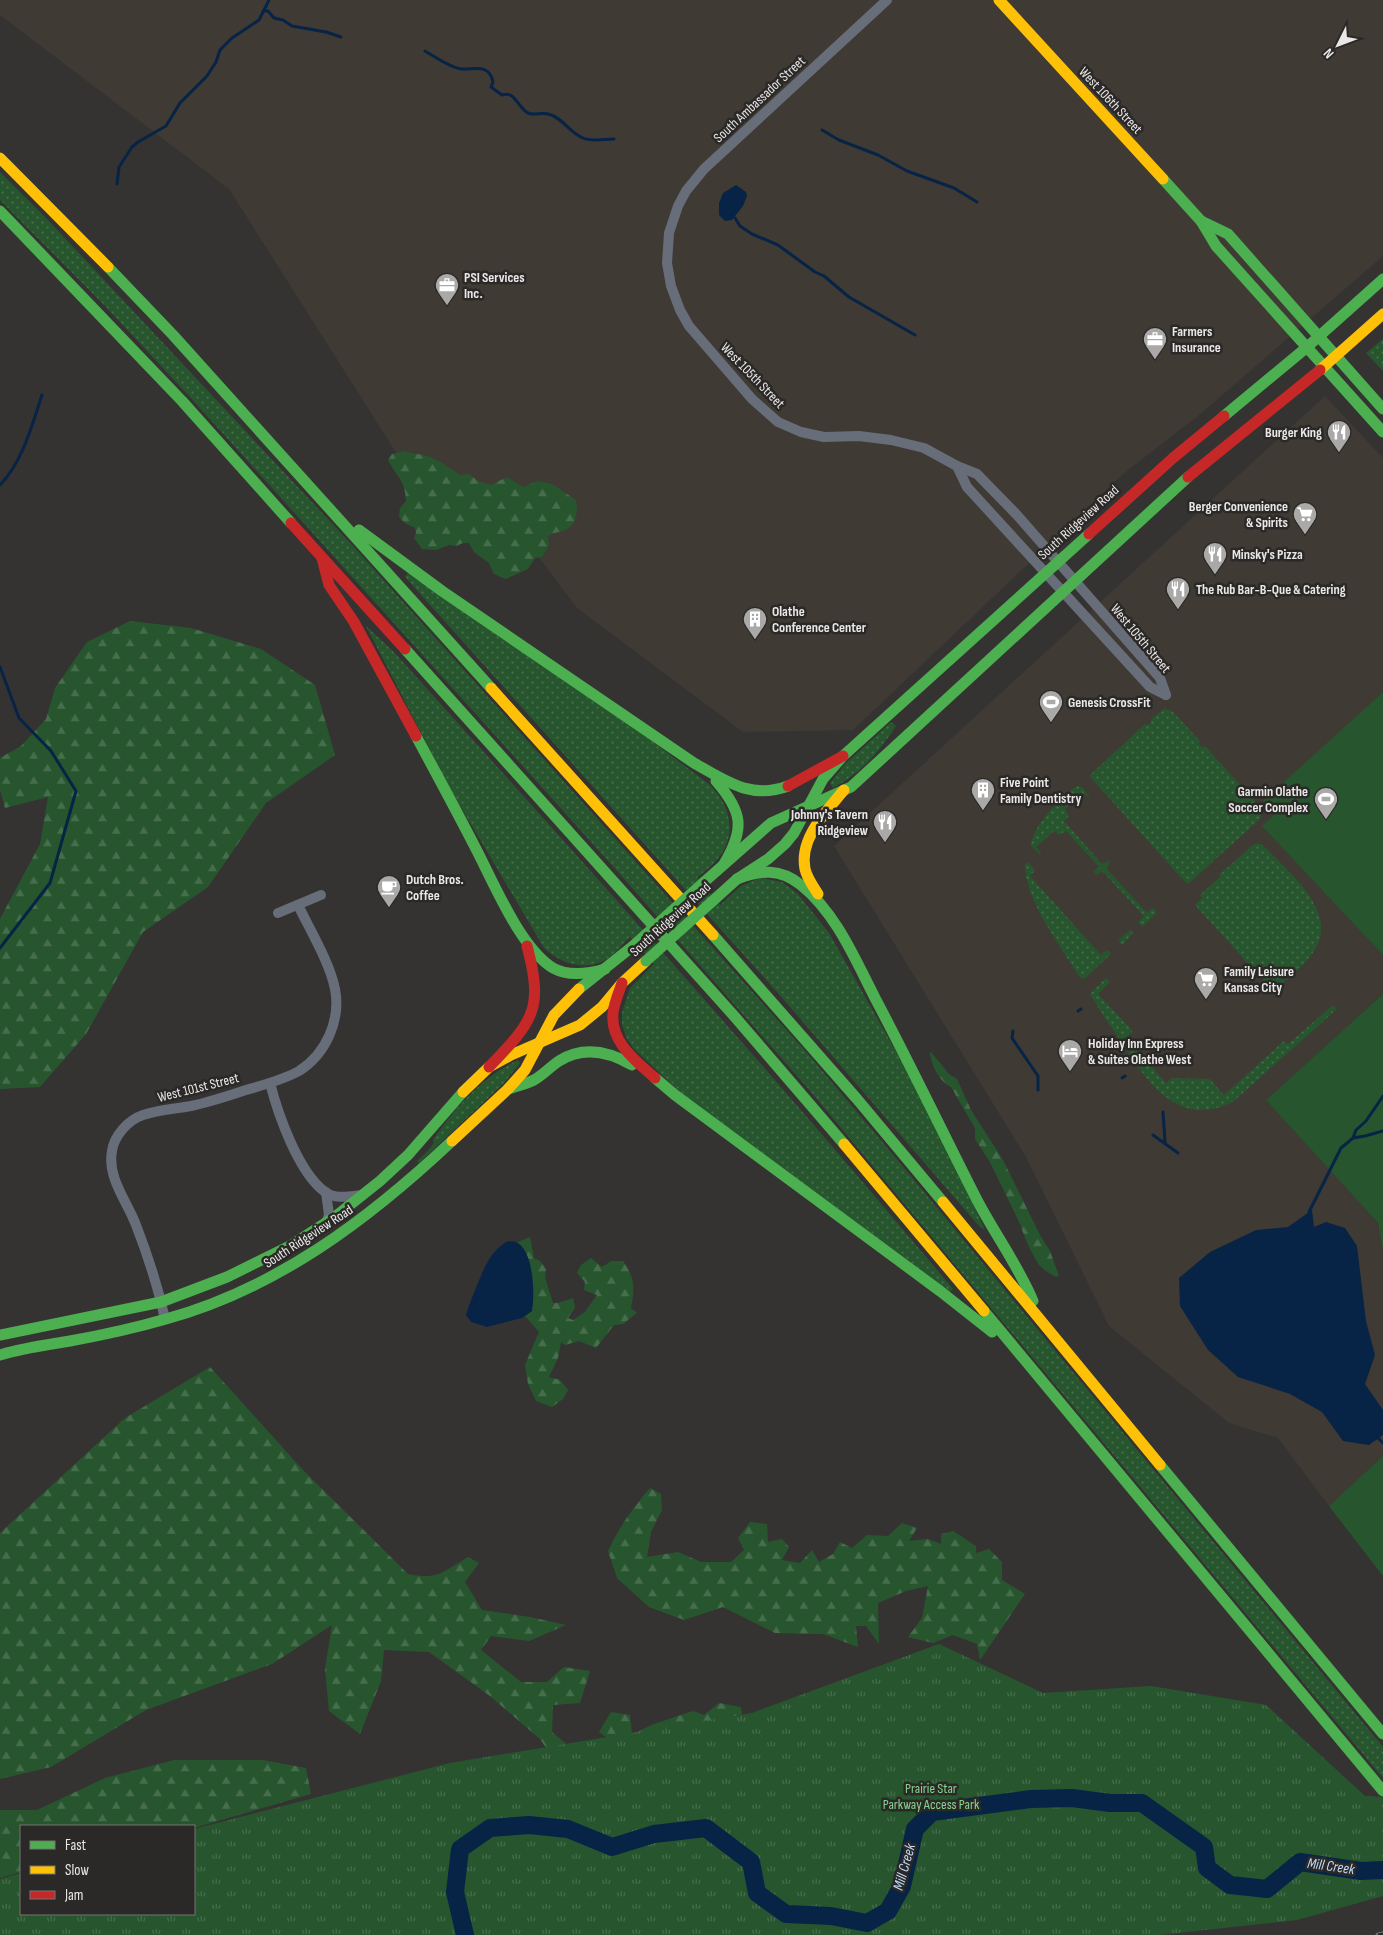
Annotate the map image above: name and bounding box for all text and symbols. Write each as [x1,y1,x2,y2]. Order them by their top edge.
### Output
north arrow [1313,20,1363,70]
text: N [1320,45,1338,62]
street label: South Ambassador Street [710,52,809,146]
street label: West 106th Street [1075,63,1146,137]
place label: PSI Services Inc. [464,269,525,302]
office icon: PSI Services Inc. [434,272,460,306]
place label: Farmers Insurance [1172,323,1221,356]
office icon: Farmers Insurance [1142,326,1168,360]
street label: West 105th Street [717,339,788,412]
restaurant icon: Burger King [1326,419,1352,453]
place label: Burger King [1265,424,1322,441]
street label: South Ridgeview Road [1034,481,1122,563]
place label: Berger Convenience & Spirits [1189,498,1288,531]
supermarket icon: Berger Convenience & Spirits [1292,501,1318,535]
restaurant icon: Minsky's Pizza [1202,541,1228,575]
place label: Minsky's Pizza [1232,546,1303,563]
restaurant icon: The Rub Bar-B-Que & Catering [1165,576,1191,610]
place label: The Rub Bar-B-Que & Catering [1196,581,1346,598]
street label: West 105th Street [1107,600,1174,676]
place label: Olathe Conference Center [772,603,867,636]
building icon: Olathe Conference Center [742,606,768,640]
sports icon: Genesis CrossFit [1038,689,1064,723]
place label: Genesis CrossFit [1068,694,1151,711]
place label: Five Point Family Dentistry [1000,774,1082,807]
building icon: Five Point Family Dentistry [970,777,996,811]
place label: Garmin Olathe Soccer Complex [1228,783,1308,816]
sports icon: Garmin Olathe Soccer Complex [1313,786,1339,820]
place label: Johnny's Tavern Ridgeview [790,806,869,839]
restaurant icon: Johnny's Tavern Ridgeview [872,809,898,843]
place label: Dutch Bros. Coffee [406,871,464,904]
cafe icon: Dutch Bros. Coffee [376,874,402,908]
street label: South Ridgeview Road [626,878,714,960]
place label: Family Leisure Kansas City [1224,963,1294,996]
supermarket icon: Family Leisure Kansas City [1193,966,1219,1000]
place label: Holiday Inn Express & Suites Olathe West [1088,1035,1192,1068]
hotel icon: Holiday Inn Express & Suites Olathe West [1057,1038,1083,1072]
street label: West 101st Street [156,1069,241,1106]
street label: South Ridgeview Road [260,1201,356,1272]
park label: Prairie Star Parkway Access Park [883,1780,980,1813]
legend [20,1825,195,1915]
text: Fast [65,1836,87,1855]
water label: Mill Creek [889,1841,920,1893]
water label: Mill Creek [1306,1854,1356,1879]
text: Slow [65,1861,89,1880]
text: Jam [64,1886,83,1905]

